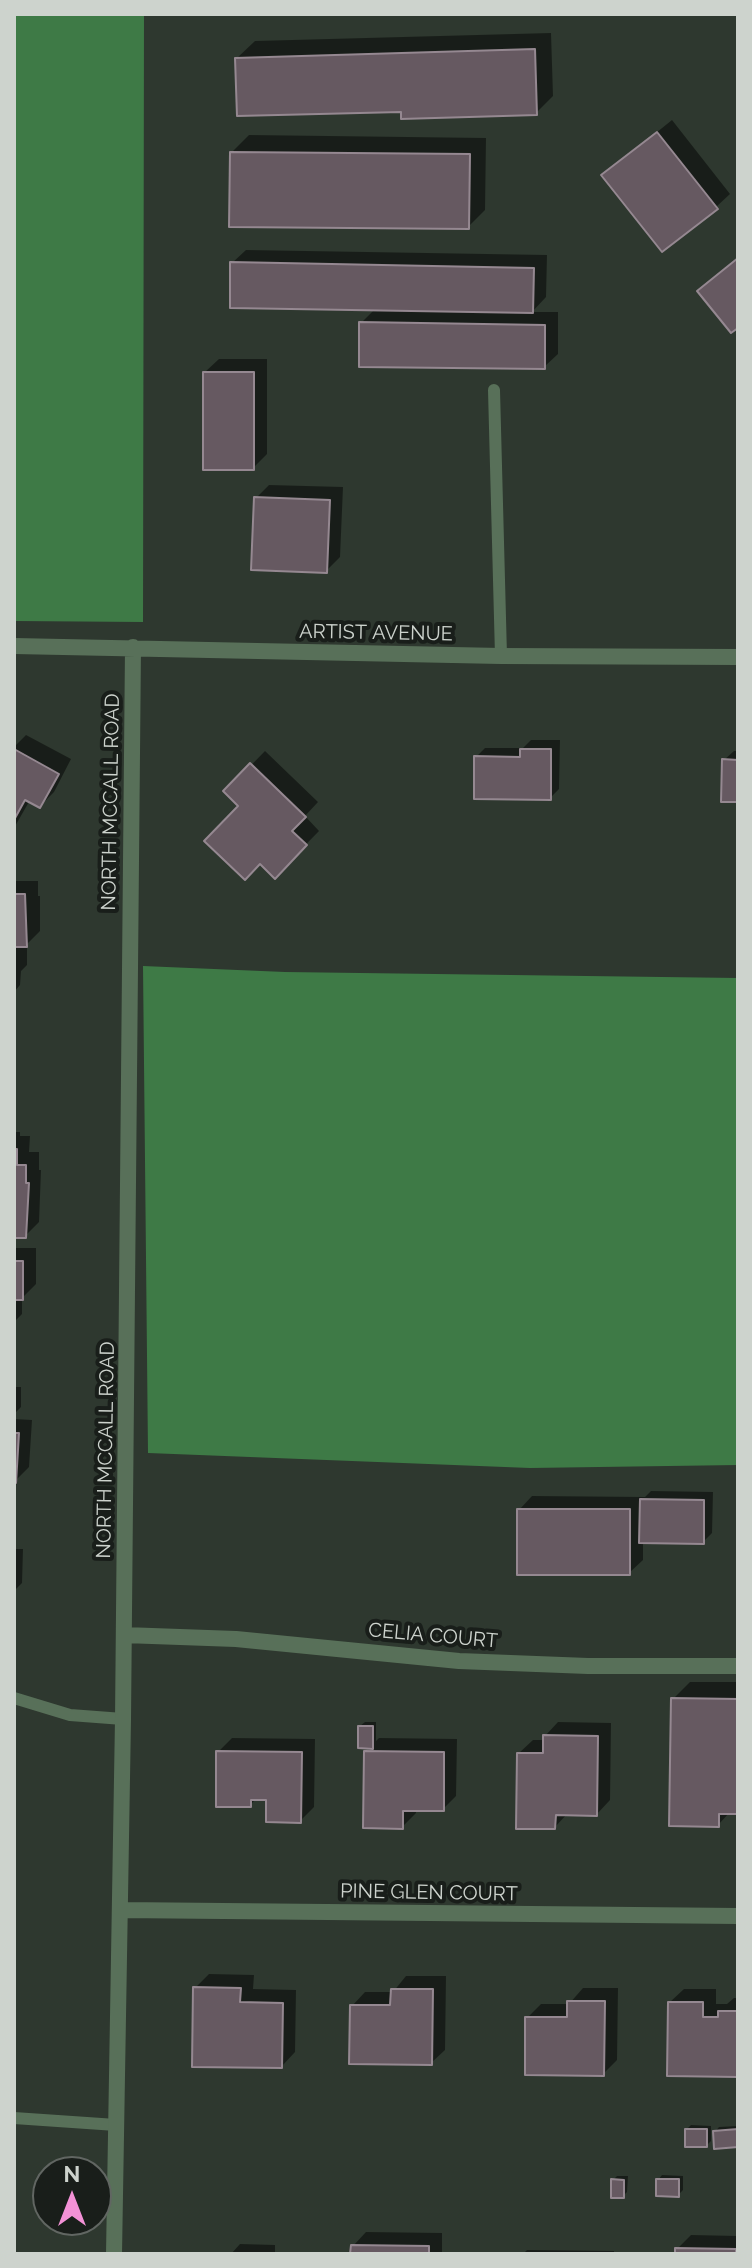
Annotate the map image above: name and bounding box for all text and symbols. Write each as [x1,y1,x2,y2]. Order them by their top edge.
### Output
street label: ARTIST AVENUE [299,620,453,646]
street label: NORTH MCCALL ROAD [97,693,125,911]
street label: NORTH MCCALL ROAD [92,1341,120,1559]
street label: CELIA COURT [367,1618,499,1654]
street label: PINE GLEN COURT [340,1879,518,1907]
north arrow [32,2156,112,2236]
text: N [64,2161,80,2187]

